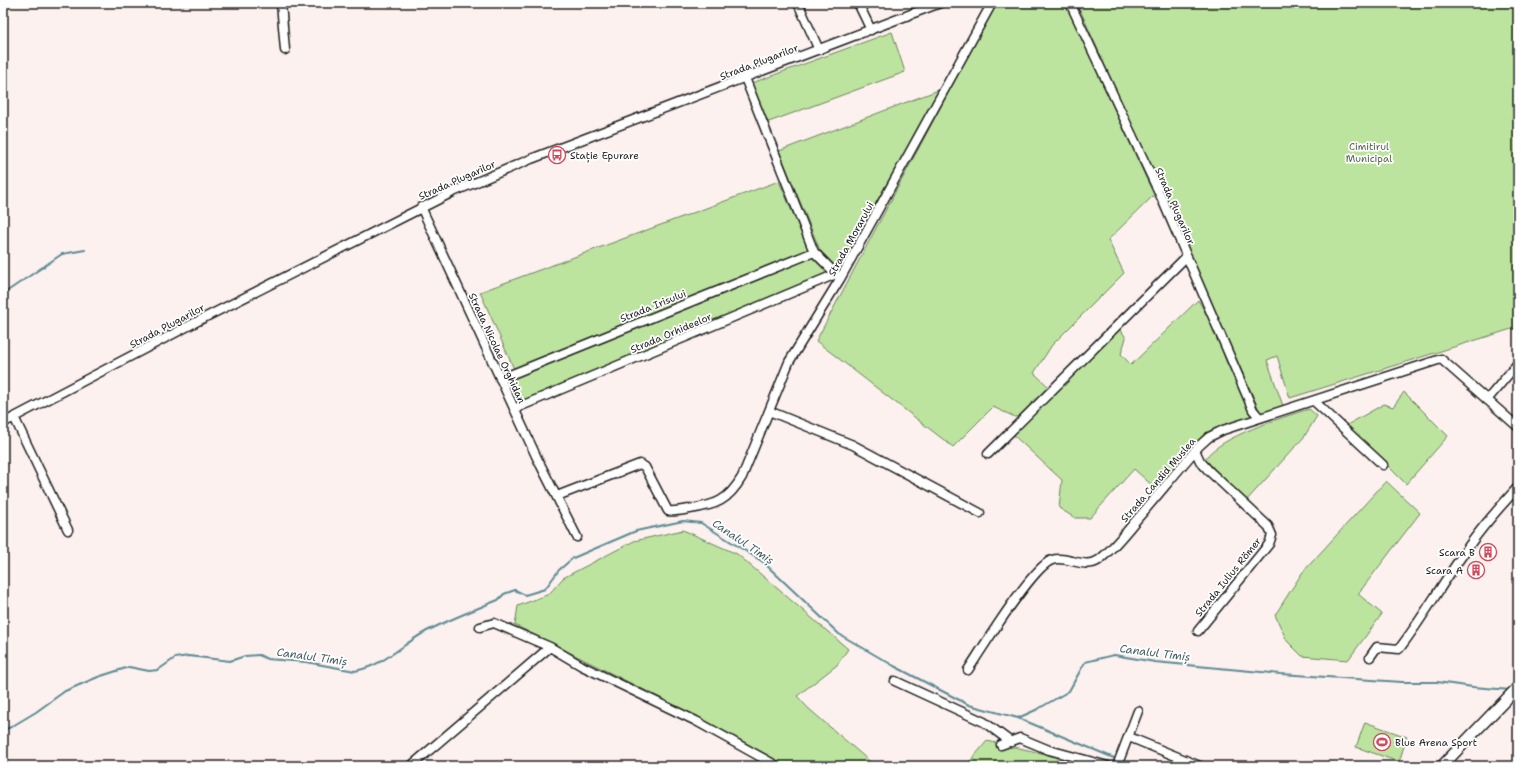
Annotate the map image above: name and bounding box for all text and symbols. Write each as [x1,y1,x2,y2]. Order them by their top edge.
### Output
street label: Strada Plugarilor [718,41,800,83]
park label: Cimitirul Municipal [1346,140,1392,165]
bus stop icon: Stație Epurare [547,145,567,165]
place label: Stație Epurare [570,149,639,163]
street label: Strada Plugarilor [416,157,498,203]
street label: Strada Plugarilor [1152,165,1198,247]
street label: Strada Morarului [825,199,877,279]
street label: Strada Irisului [618,287,688,325]
street label: Strada Nicolae Orghidan [466,291,528,405]
street label: Strada Plugarilor [127,301,207,351]
street label: Strada Orhideelor [628,310,714,356]
street label: Strada Candid Muslea [1118,435,1199,525]
water label: Canalul Timiș [709,516,777,568]
street label: Strada Iulius Römer [1192,535,1264,619]
building icon: Scara B [1478,542,1498,562]
place label: Scara B [1439,546,1475,559]
building icon: Scara A [1466,560,1486,580]
place label: Scara A [1426,564,1463,577]
water label: Canalul Timiș [1119,641,1191,665]
water label: Canalul Timiș [276,645,348,669]
sports icon: Blue Arena Sport [1372,732,1392,752]
place label: Blue Arena Sport [1395,736,1477,749]

